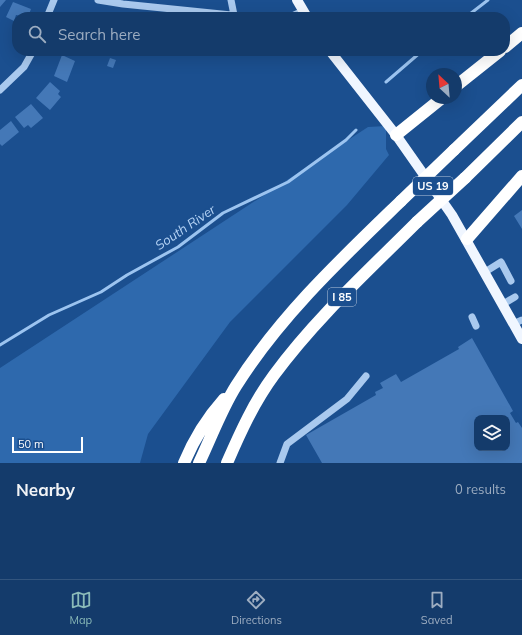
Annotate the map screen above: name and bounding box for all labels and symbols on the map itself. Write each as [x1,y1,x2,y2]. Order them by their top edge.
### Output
north arrow [426,68,462,104]
road number: US 19 [413,177,453,195]
water label: South River [152,200,219,253]
road number: I 85 [328,288,356,306]
scale bar [12,435,83,454]

